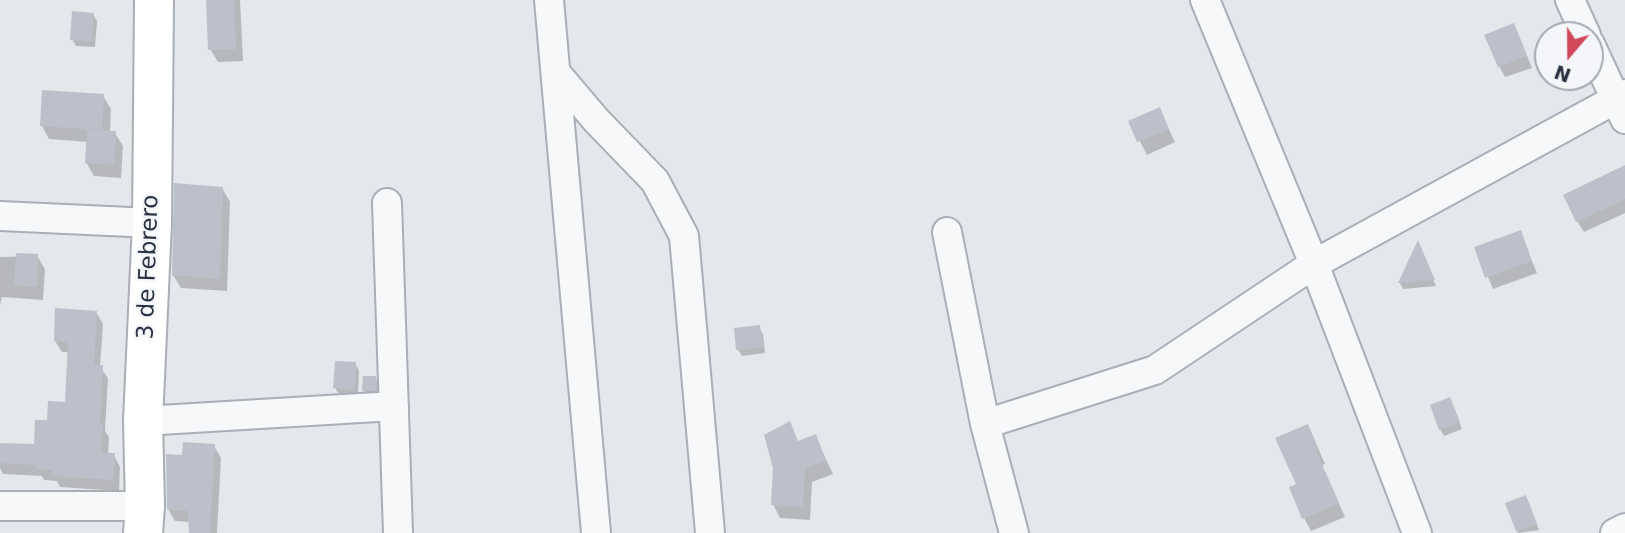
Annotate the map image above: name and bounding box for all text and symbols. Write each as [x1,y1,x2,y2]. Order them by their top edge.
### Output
north arrow [1534,21,1604,91]
text: N [1551,61,1574,87]
street label: 3 de Febrero [133,194,165,340]

